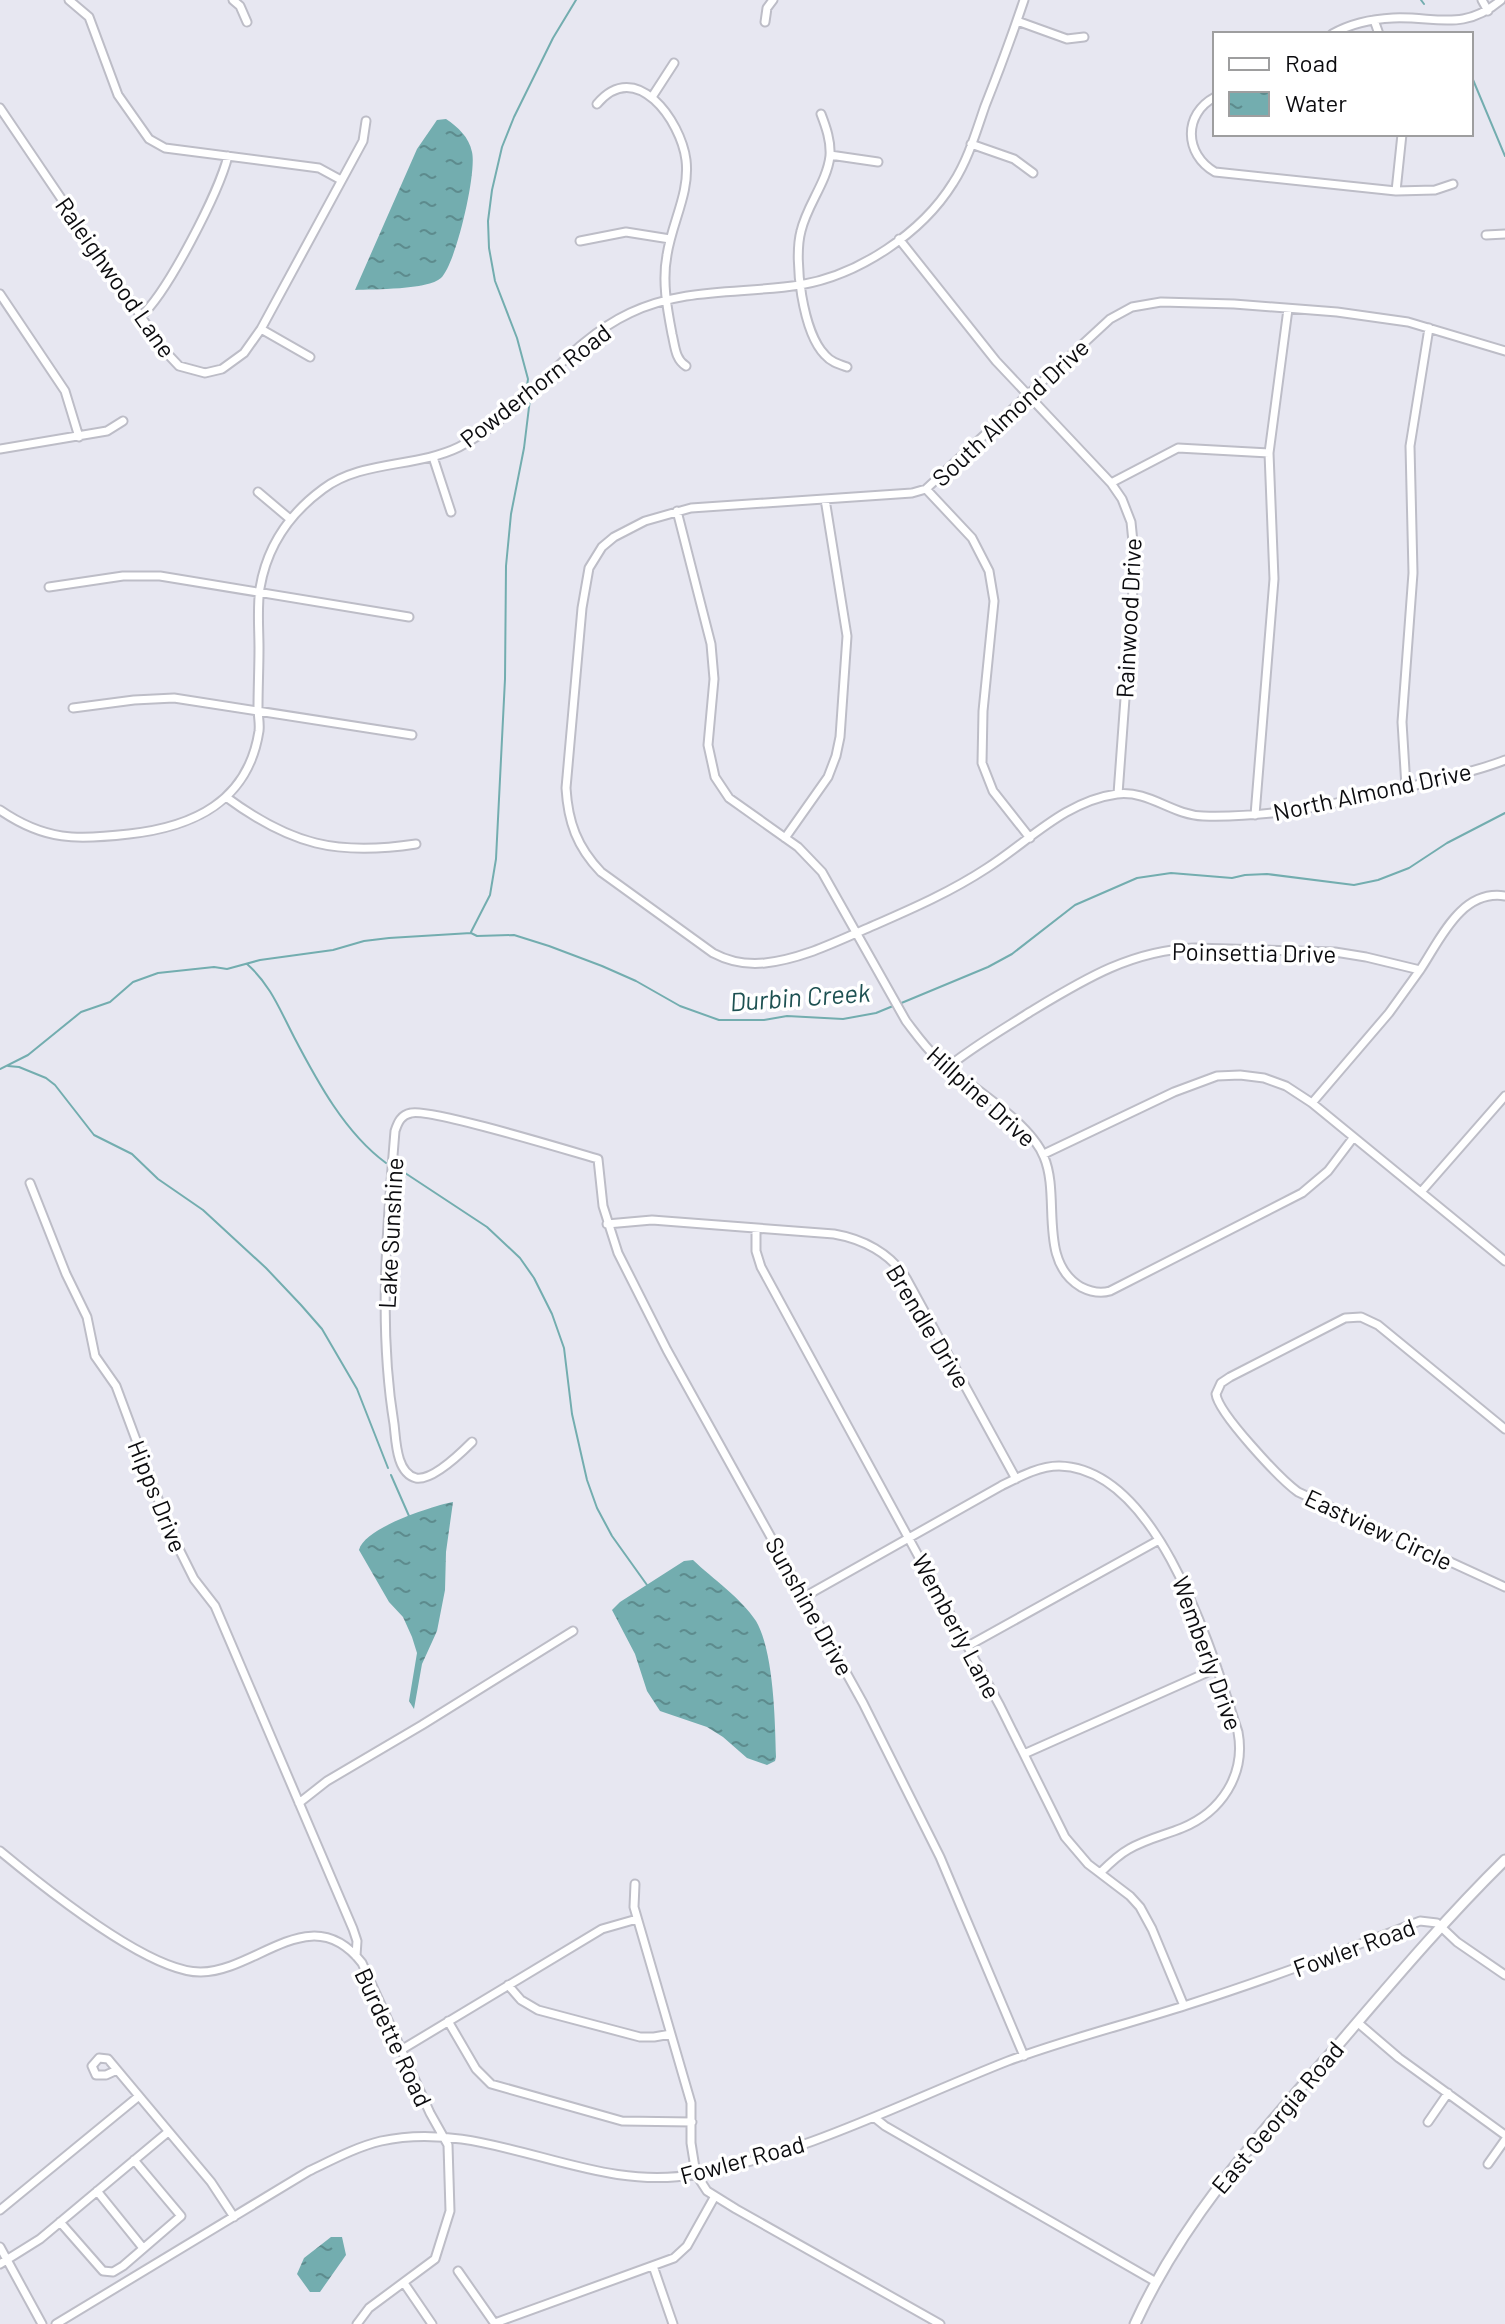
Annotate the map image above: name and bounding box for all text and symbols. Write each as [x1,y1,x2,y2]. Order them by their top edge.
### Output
legend [1213,32,1473,136]
text: Road [1285,48,1338,77]
text: Water [1285,88,1347,117]
street label: Raleighwood Lane [50,191,182,363]
street label: Powderhorn Road [454,317,616,453]
street label: South Almond Drive [926,332,1094,492]
street label: Rainwood Drive [1109,537,1147,699]
street label: North Almond Drive [1270,756,1474,826]
street label: Poinsettia Drive [1172,936,1336,968]
water label: Durbin Creek [729,976,872,1016]
street label: Hillpine Drive [922,1040,1042,1152]
street label: Lake Sunshine [372,1157,408,1309]
street label: Brendle Drive [881,1259,977,1393]
street label: Hipps Drive [122,1436,194,1556]
street label: Eastview Circle [1301,1482,1457,1576]
street label: Sunshine Drive [760,1532,860,1680]
street label: Wemberly Lane [907,1549,1007,1703]
street label: Wemberly Drive [1167,1572,1249,1734]
street label: Fowler Road [1289,1912,1419,1982]
street label: Burdette Road [349,1963,439,2111]
street label: East Georgia Road [1205,2035,1349,2199]
street label: Fowler Road [677,2128,807,2190]

